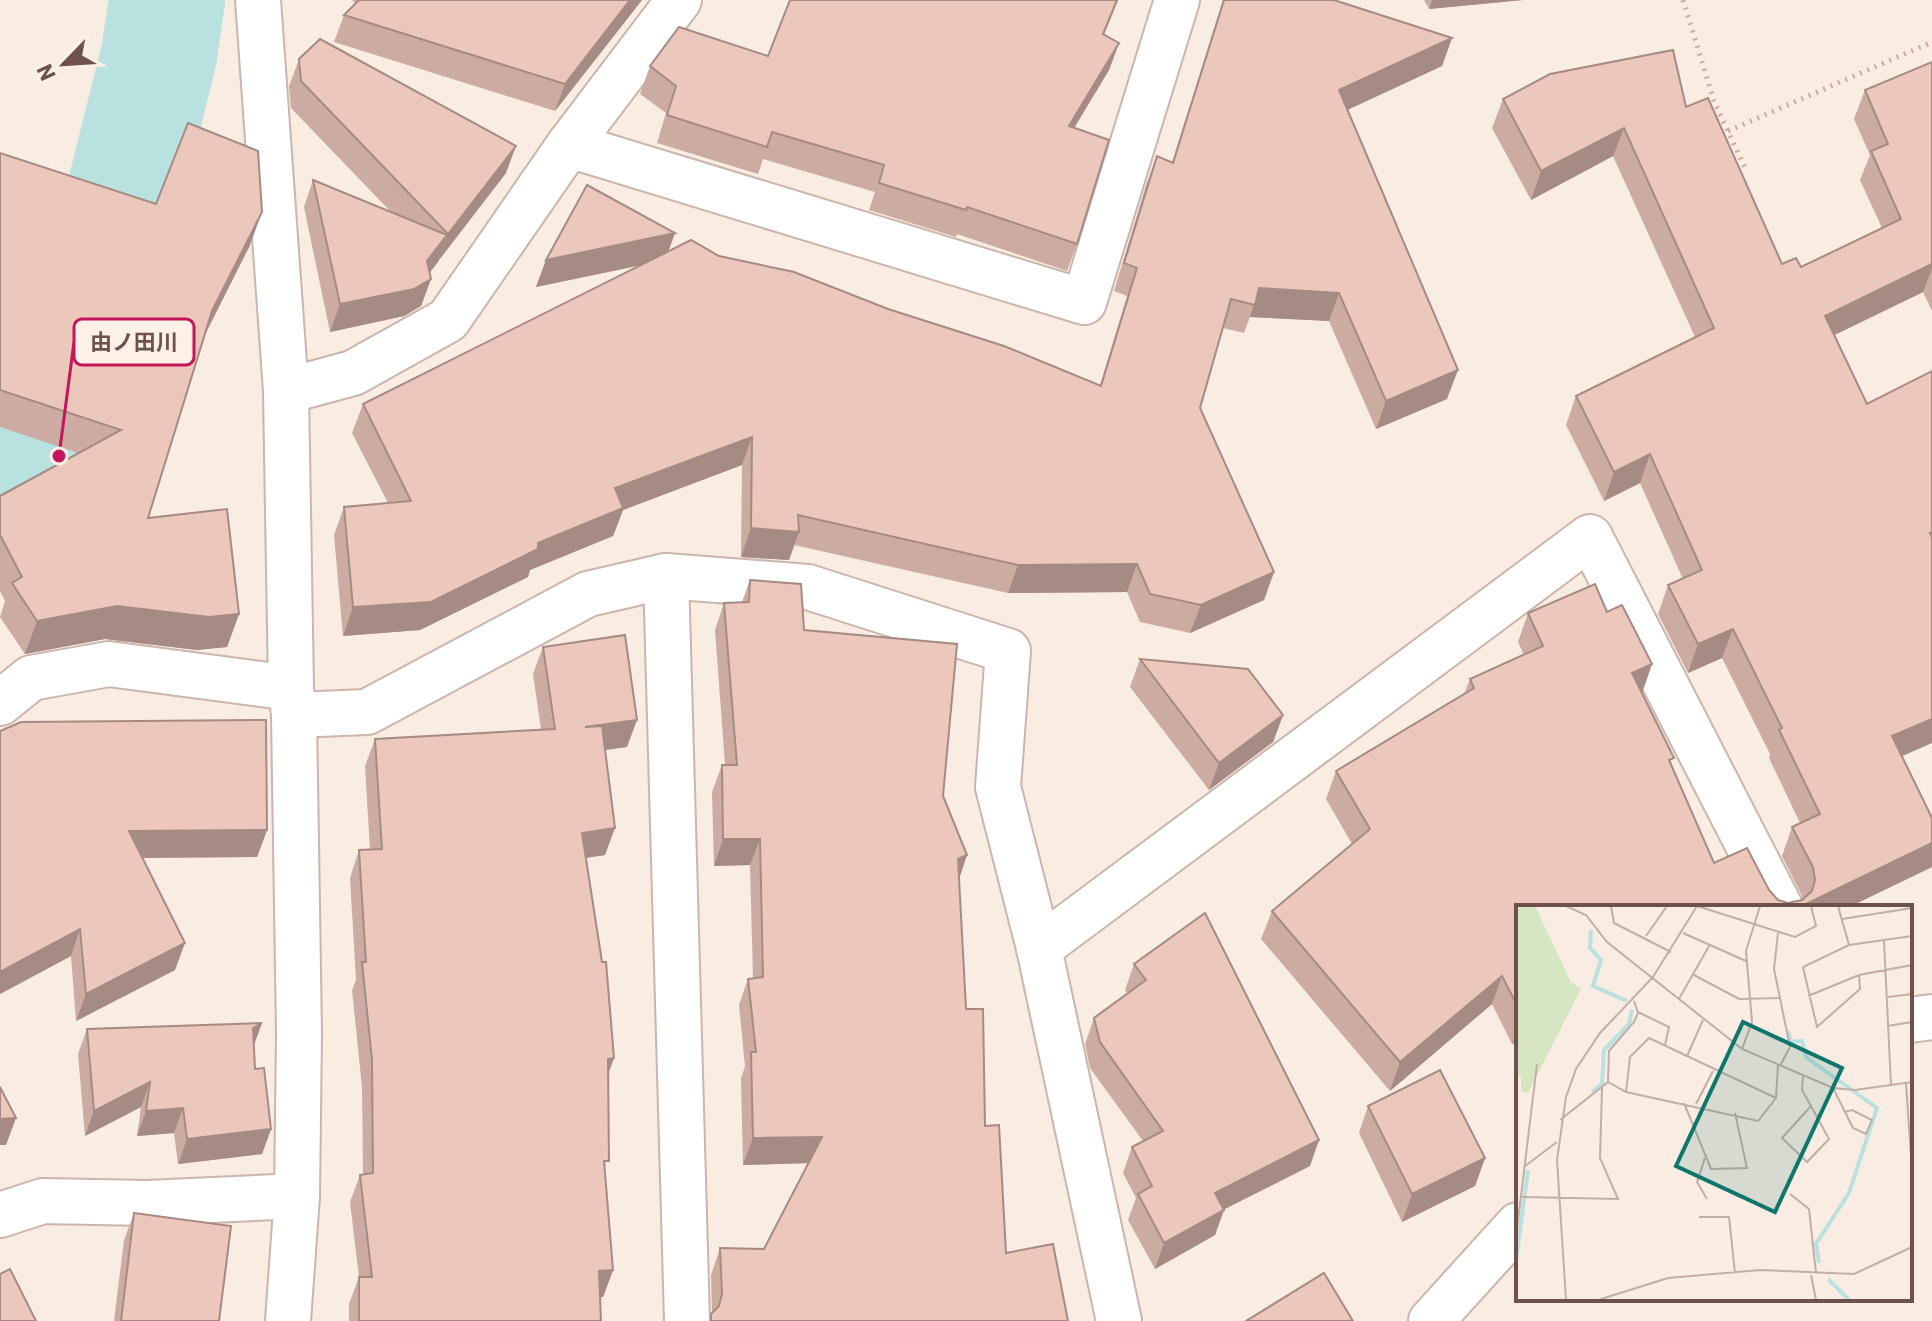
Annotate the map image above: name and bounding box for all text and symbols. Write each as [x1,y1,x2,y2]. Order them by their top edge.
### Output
north arrow [24,24,104,104]
text: N [30,61,60,85]
callout: 由ノ田川 [74,319,194,365]
text: 由ノ田川 [90,328,178,354]
inset map [1516,905,1912,1301]

